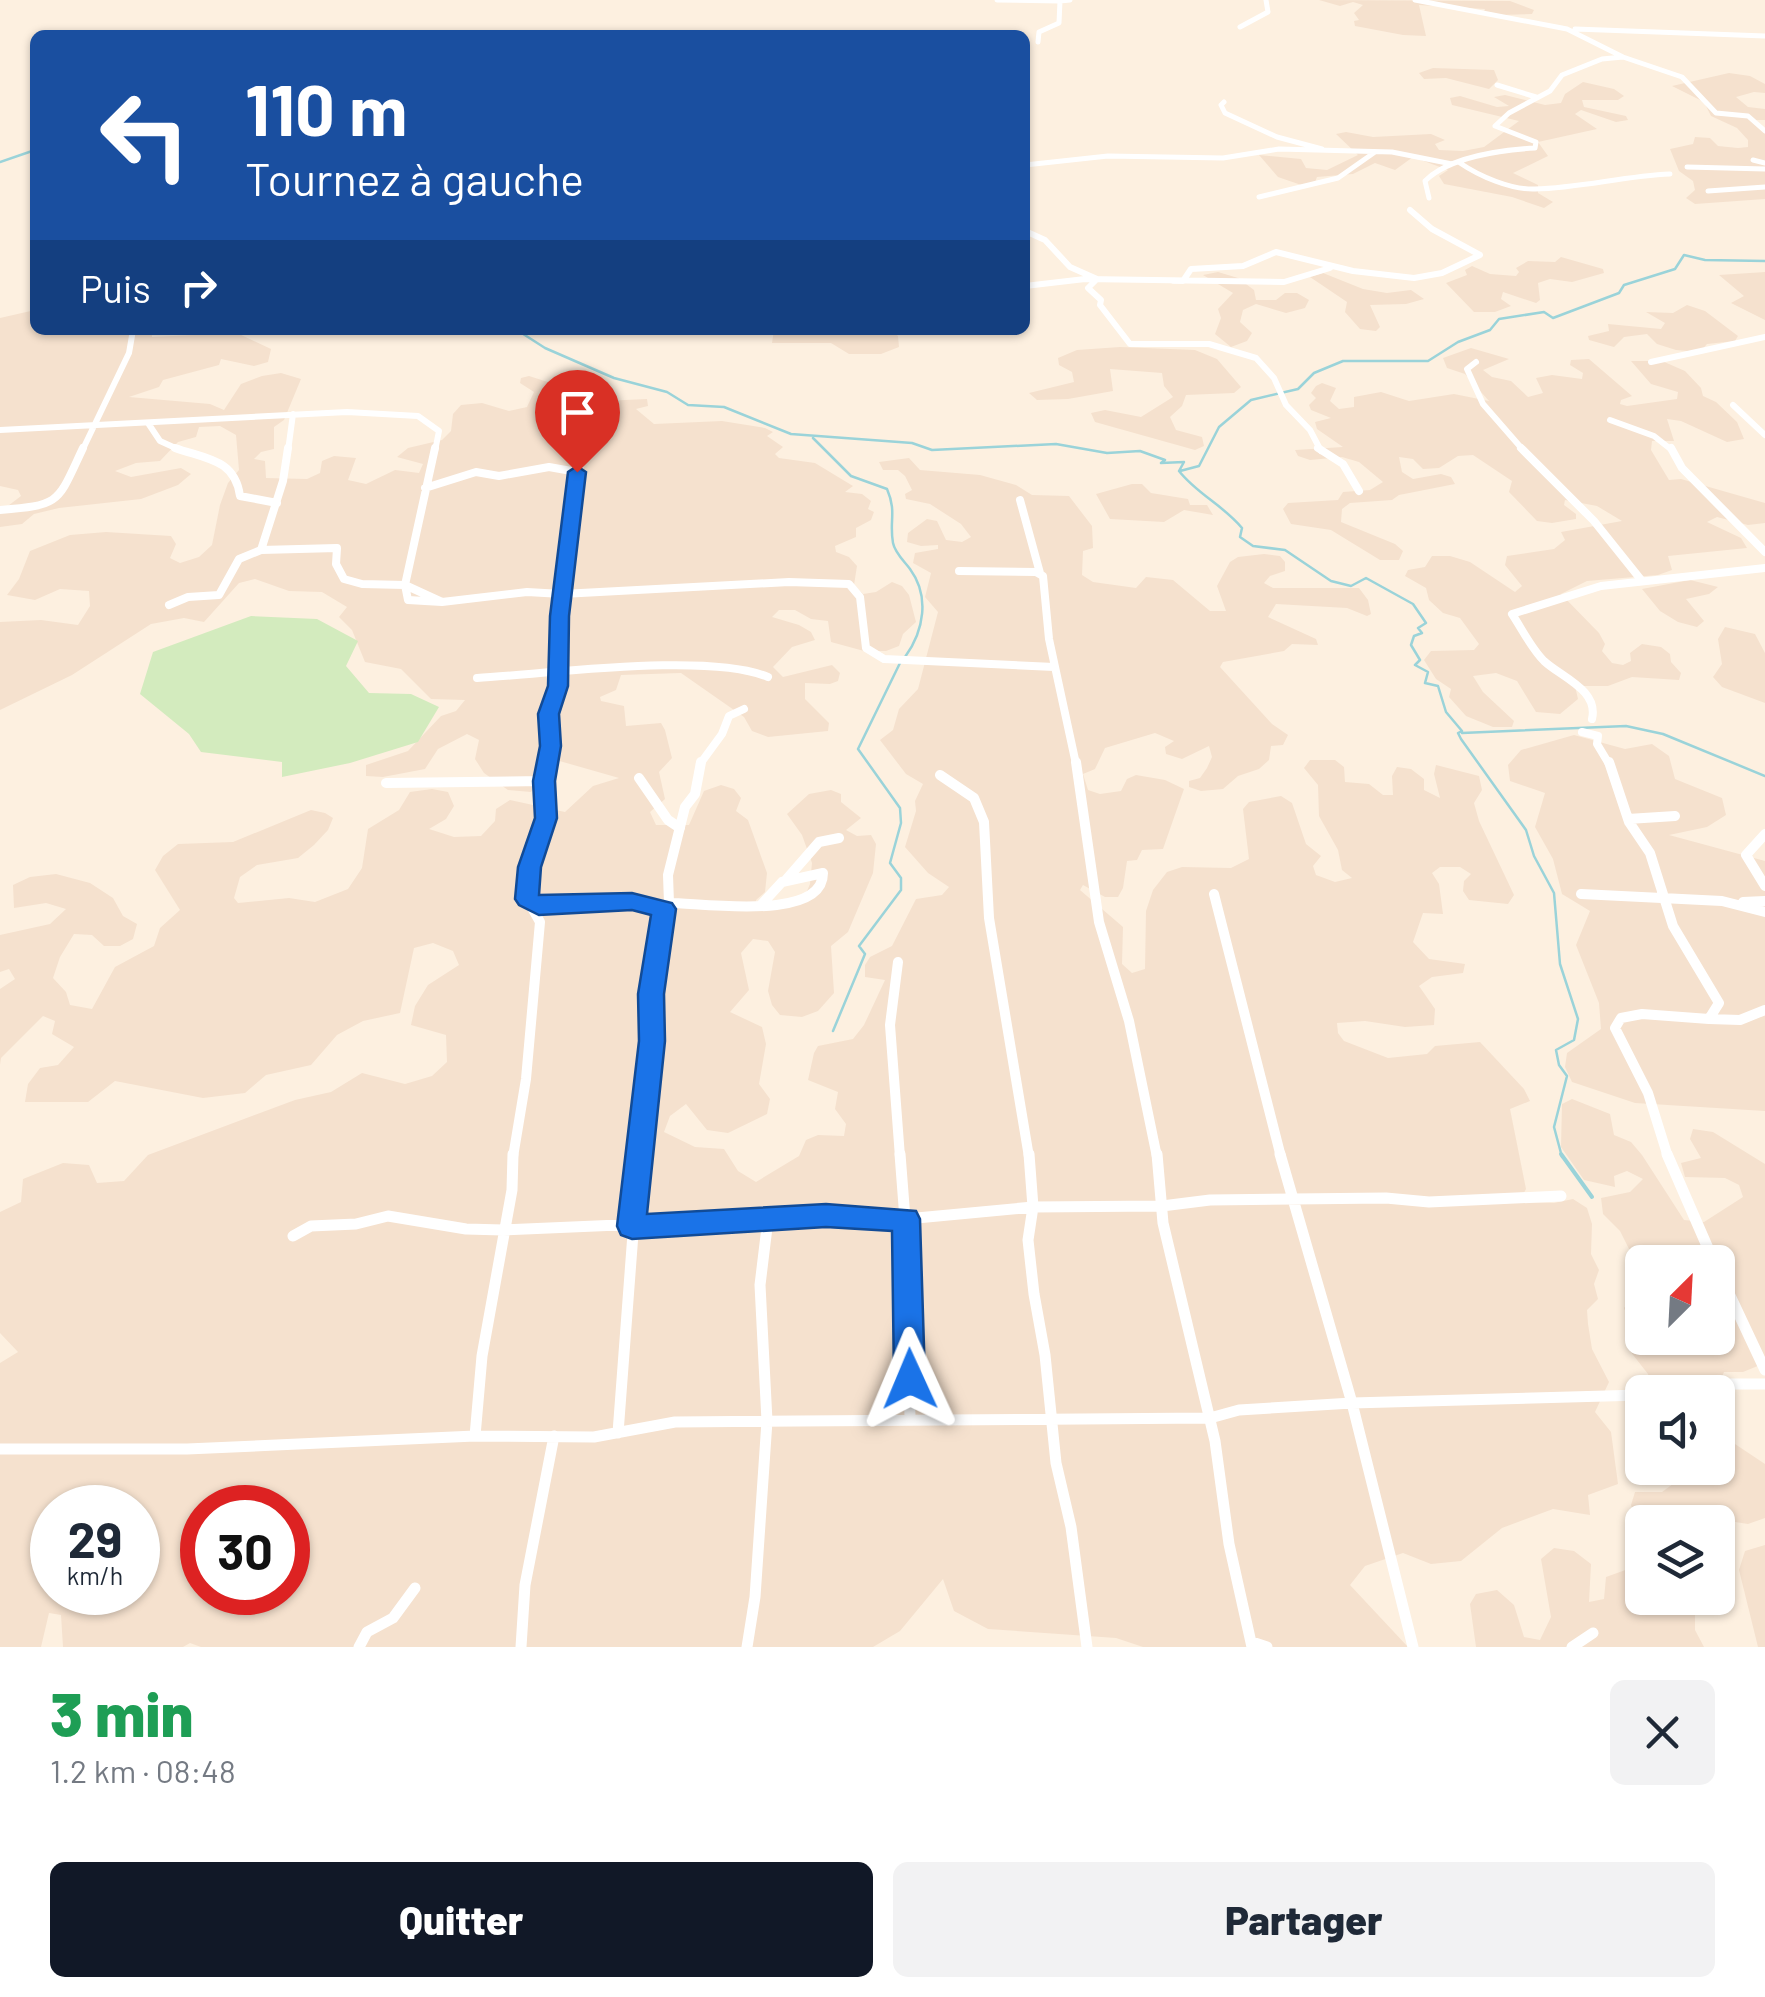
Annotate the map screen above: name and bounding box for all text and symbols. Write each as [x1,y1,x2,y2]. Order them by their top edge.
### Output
text: 110 m [245,66,407,150]
icon: left [80,70,210,200]
text: Tournez à gauche [245,151,584,205]
icon: right [171,260,226,315]
text: Puis [80,265,151,311]
pin [535,370,620,473]
icon: arrive [550,385,605,440]
north arrow [1625,1245,1735,1355]
map controls [1625,1245,1735,1615]
position arrow [858,1327,962,1431]
button: sound [1625,1375,1735,1485]
speed limit sign: 30 [180,1485,310,1615]
button: layers [1625,1505,1735,1615]
text: 29 [68,1508,122,1568]
text: km/h [67,1560,123,1590]
text: 3 min [50,1677,194,1749]
button: close [1610,1680,1715,1785]
text: 1.2 km · 08:48 [50,1751,236,1789]
button: Quitter [50,1862,873,1977]
button: Partager [893,1862,1715,1977]

